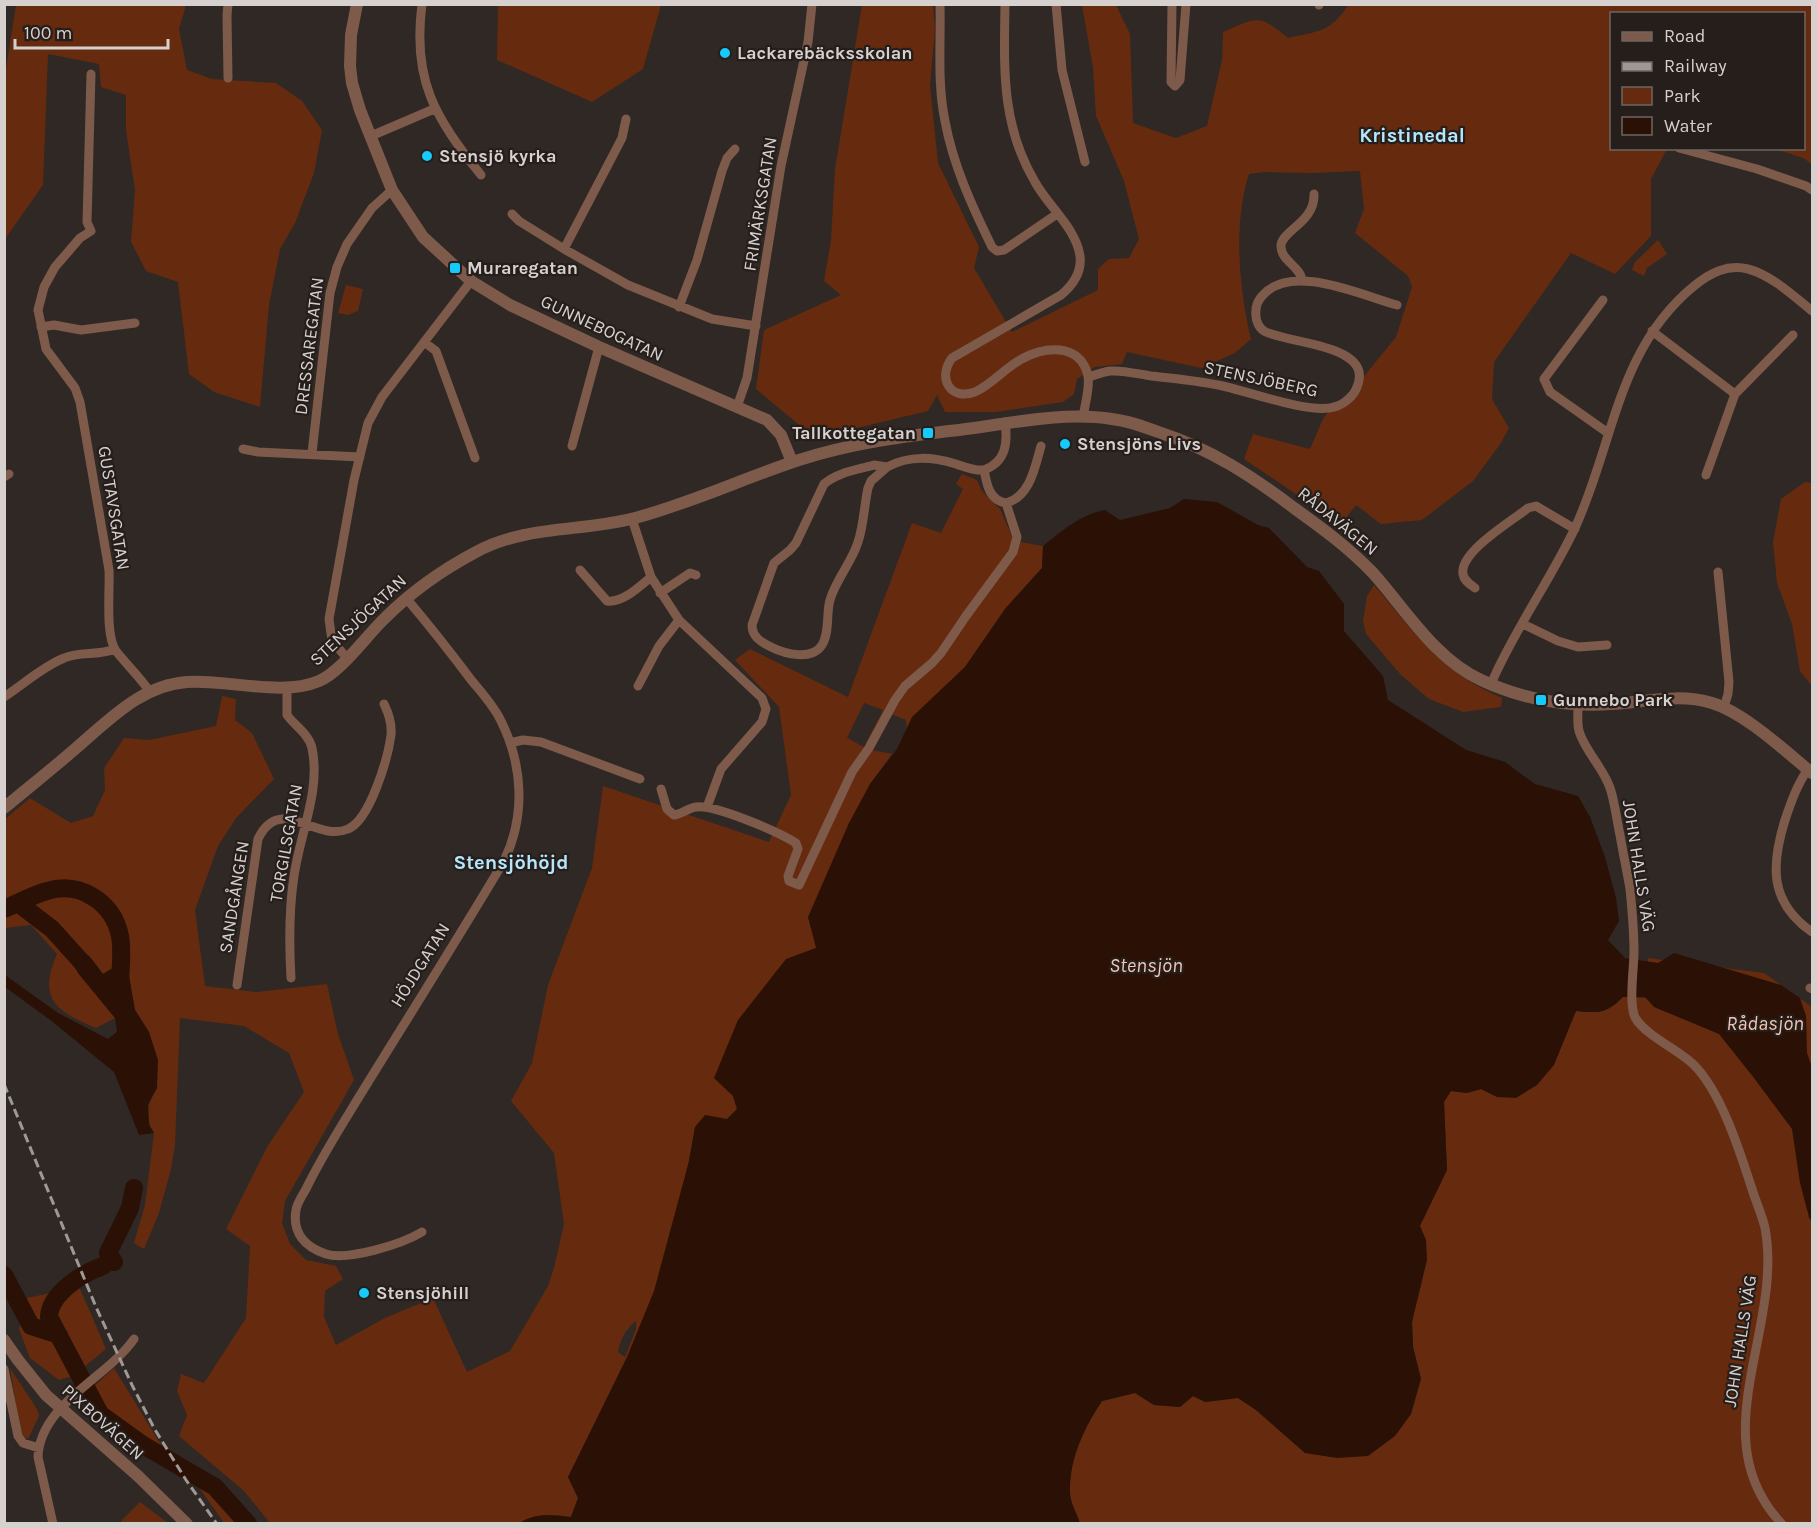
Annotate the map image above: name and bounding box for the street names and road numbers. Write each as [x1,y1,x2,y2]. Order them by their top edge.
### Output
street label: FRIMÄRKSGATAN [738,135,782,273]
street label: DRESSAREGATAN [290,276,328,416]
street label: GUNNEBOGATAN [537,290,667,366]
street label: STENSJÖBERG [1202,356,1320,402]
street label: GUSTAVSGATAN [93,444,135,572]
street label: RÅDAVÄGEN [1293,482,1383,560]
street label: STENSJÖGATAN [305,570,411,670]
street label: TORGILSGATAN [265,782,307,904]
street label: JOHN HALLS VÄG [1618,798,1660,934]
street label: SANDGÅNGEN [214,839,254,955]
street label: HÖJDGATAN [386,919,454,1011]
street label: JOHN HALLS VÄG [1719,1273,1761,1409]
street label: PIXBOVÄGEN [57,1379,149,1465]

